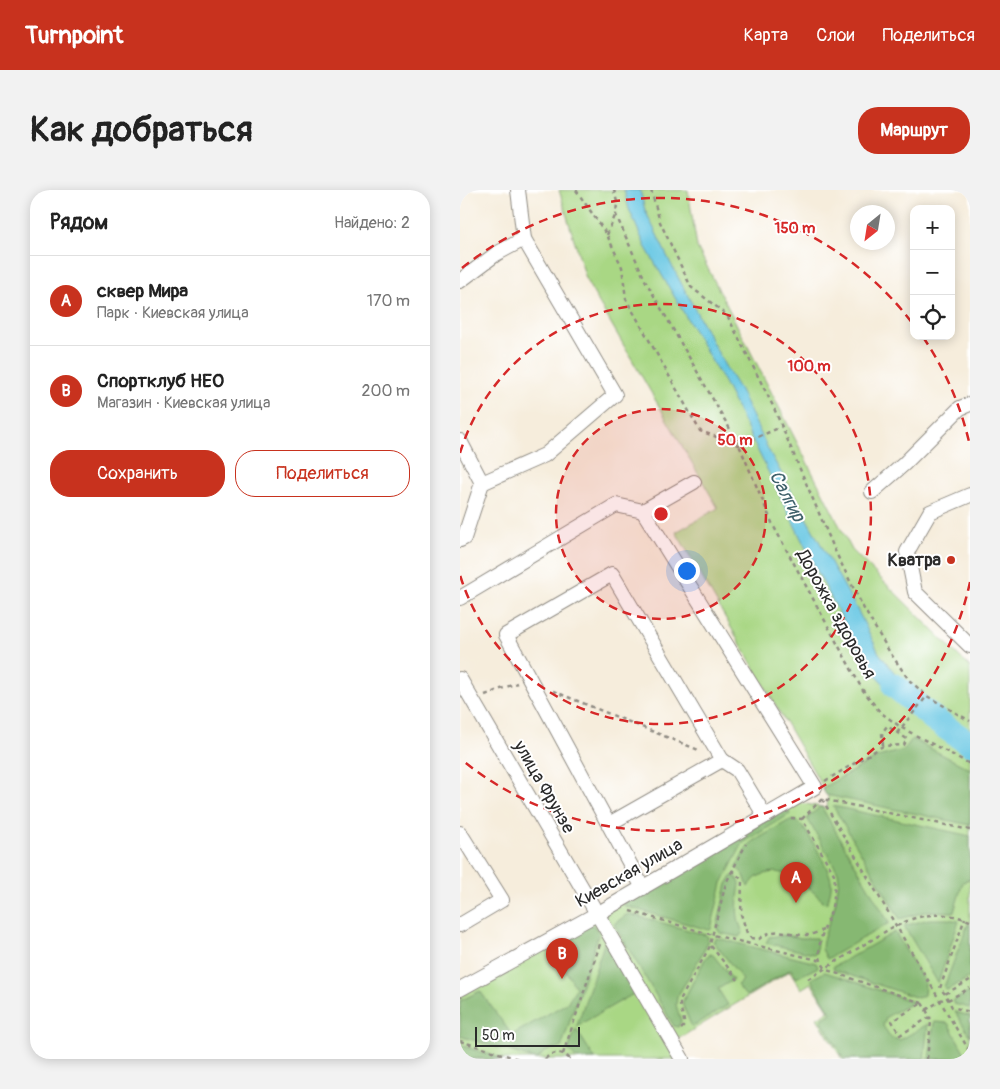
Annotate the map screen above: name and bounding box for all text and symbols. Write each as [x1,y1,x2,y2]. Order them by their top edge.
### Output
text: Turnpoint [25,21,123,50]
text: Карта [744,24,788,47]
text: Слои [816,24,854,47]
text: Поделиться [882,24,975,47]
button: Маршрут [858,107,970,154]
text: Как добраться [30,108,253,152]
north arrow [850,205,895,250]
map controls [910,205,955,340]
button: + [910,205,955,250]
text: Рядом [50,209,108,236]
text: Найдено: 2 [334,213,410,233]
text: 150 m [775,219,815,238]
button: − [910,250,955,295]
text: сквер Мира [97,279,188,303]
text: A [61,291,71,311]
text: 170 m [367,291,410,311]
button: locate [910,295,955,340]
text: Парк · Киевская улица [97,303,249,323]
text: 100 m [788,357,830,376]
text: Спортклуб НЕО [97,369,224,393]
text: B [61,381,71,401]
text: 200 m [362,381,410,401]
text: Магазин · Киевская улица [97,393,271,413]
text: 50 m [718,431,752,450]
button: Сохранить [50,450,225,497]
button: Поделиться [235,450,410,497]
water label: Салгир [764,466,811,527]
centre of rings [652,505,670,523]
street label: Дорожка здоровья [790,544,881,683]
place label: Кватра [888,549,942,572]
marker: Кватра [945,554,957,566]
your location [674,558,700,584]
street label: улица Фрунзе [508,736,580,838]
street label: Киевская улица [571,833,687,913]
pin: A [780,862,812,903]
pin: B [546,938,578,979]
scale bar [475,1024,580,1047]
text: 50 m [482,1027,515,1044]

